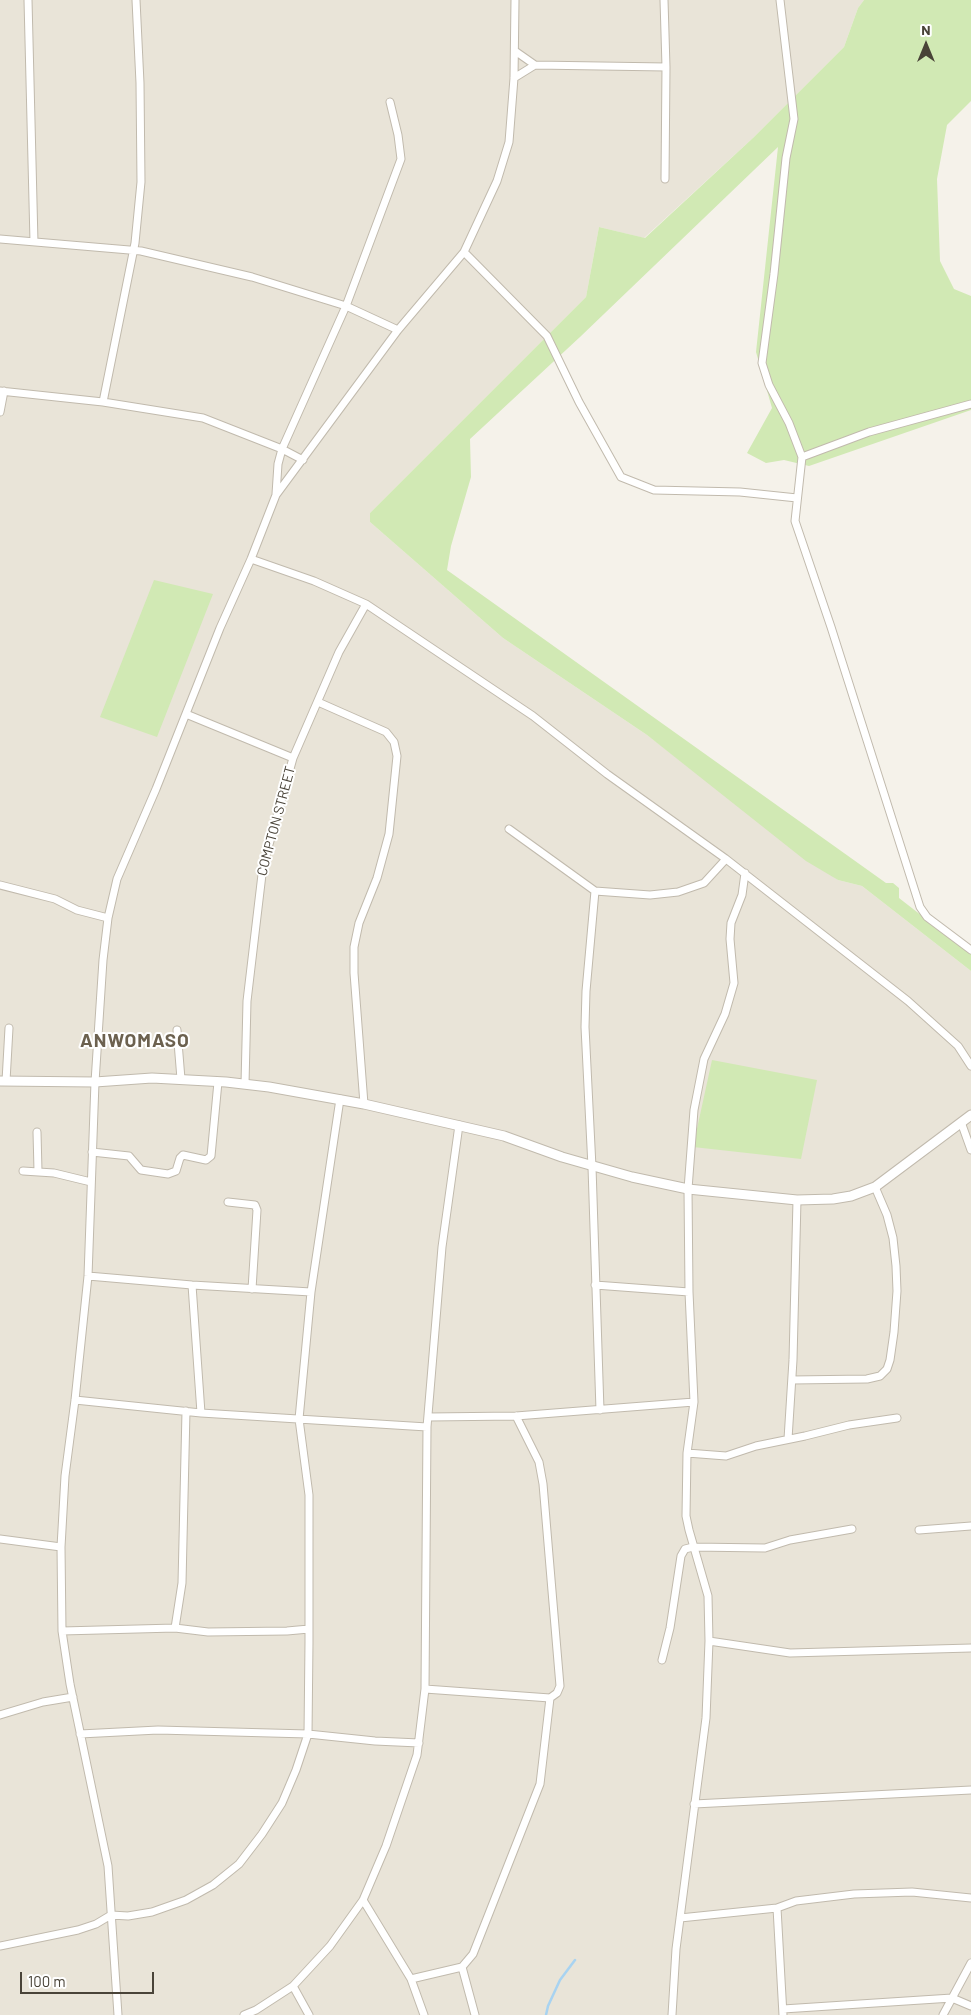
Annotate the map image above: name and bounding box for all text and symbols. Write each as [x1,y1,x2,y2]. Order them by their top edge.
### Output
north arrow [901,20,951,70]
text: N [921,21,931,38]
street label: COMPTON STREET [253,764,299,878]
district label: ANWOMASO [79,1030,191,1052]
scale bar [22,1962,156,1994]
text: 100 m [28,1972,66,1990]

